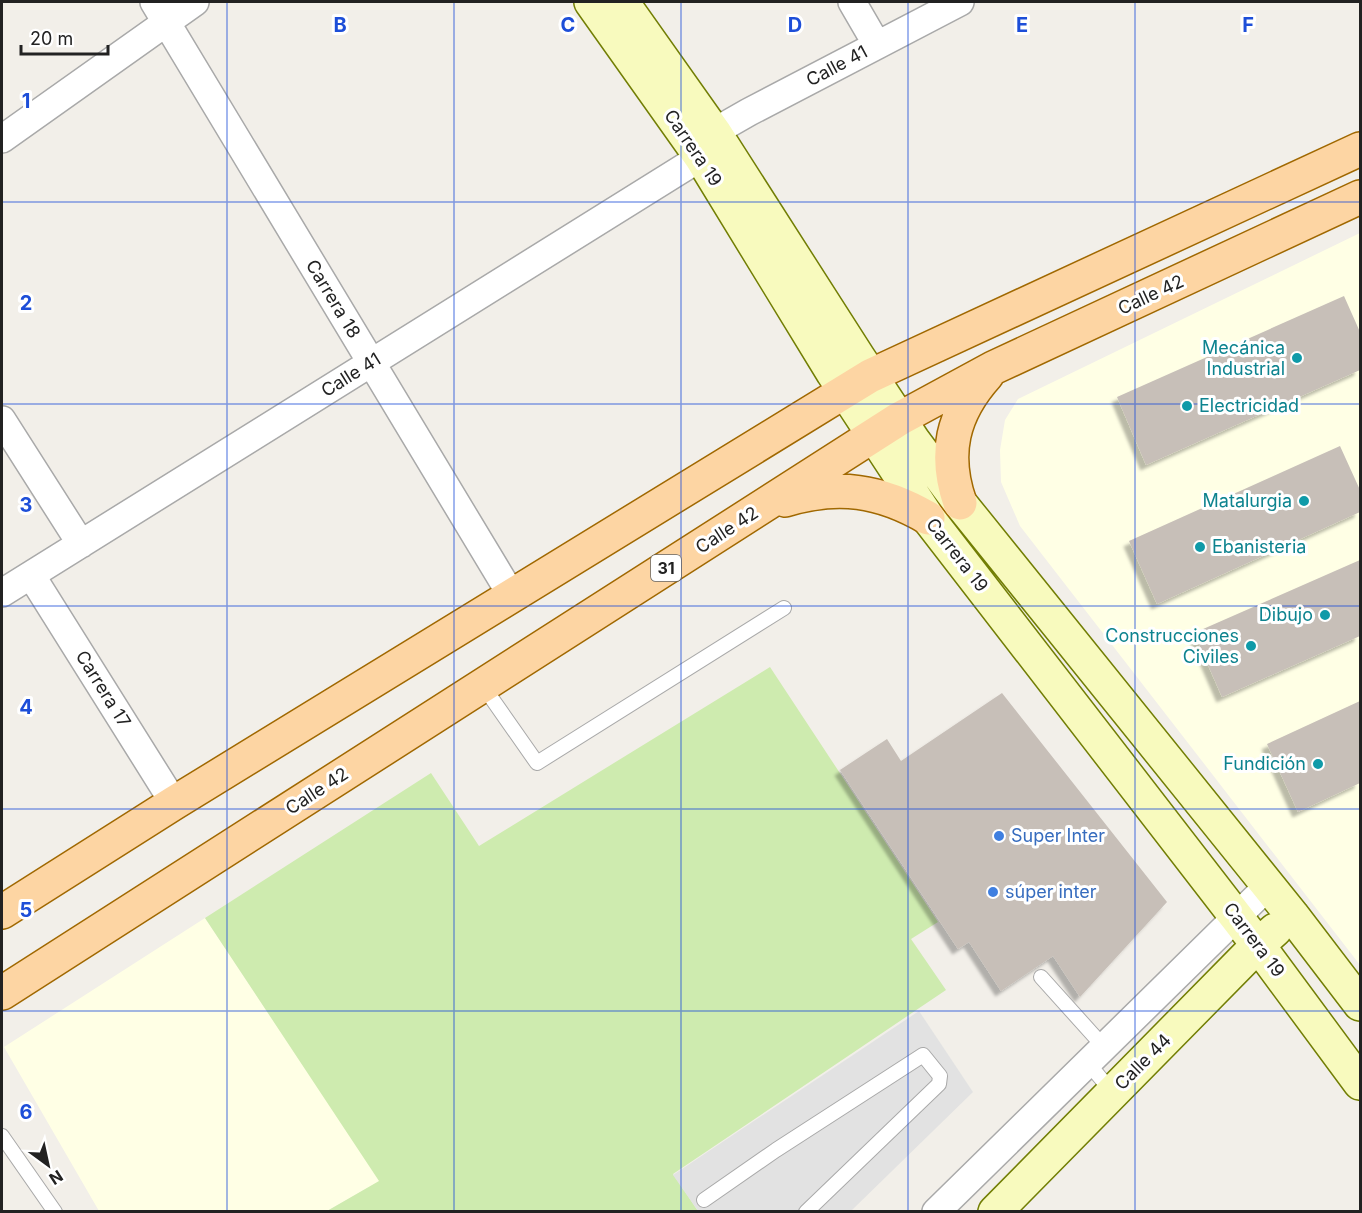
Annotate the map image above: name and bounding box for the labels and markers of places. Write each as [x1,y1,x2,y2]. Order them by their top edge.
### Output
place label: Mecánica Industrial [1202,337,1285,379]
marker: Mecánica Industrial [1290,351,1304,365]
place label: Electricidad [1199,395,1299,416]
marker: Electricidad [1180,399,1194,413]
place label: Matalurgia [1203,490,1292,511]
marker: Matalurgia [1297,494,1311,508]
place label: Ebanisteria [1212,536,1306,557]
marker: Ebanisteria [1193,540,1207,554]
place label: Dibujo [1259,604,1313,625]
marker: Dibujo [1318,608,1332,622]
place label: Construcciones Civiles [1105,625,1239,667]
marker: Construcciones Civiles [1244,639,1258,653]
place label: Fundición [1223,753,1306,774]
marker: Fundición [1311,757,1325,771]
place label: Super Inter [1011,825,1105,846]
marker: Super Inter [992,829,1006,843]
place label: súper inter [1005,881,1097,902]
marker: súper inter [986,885,1000,899]

